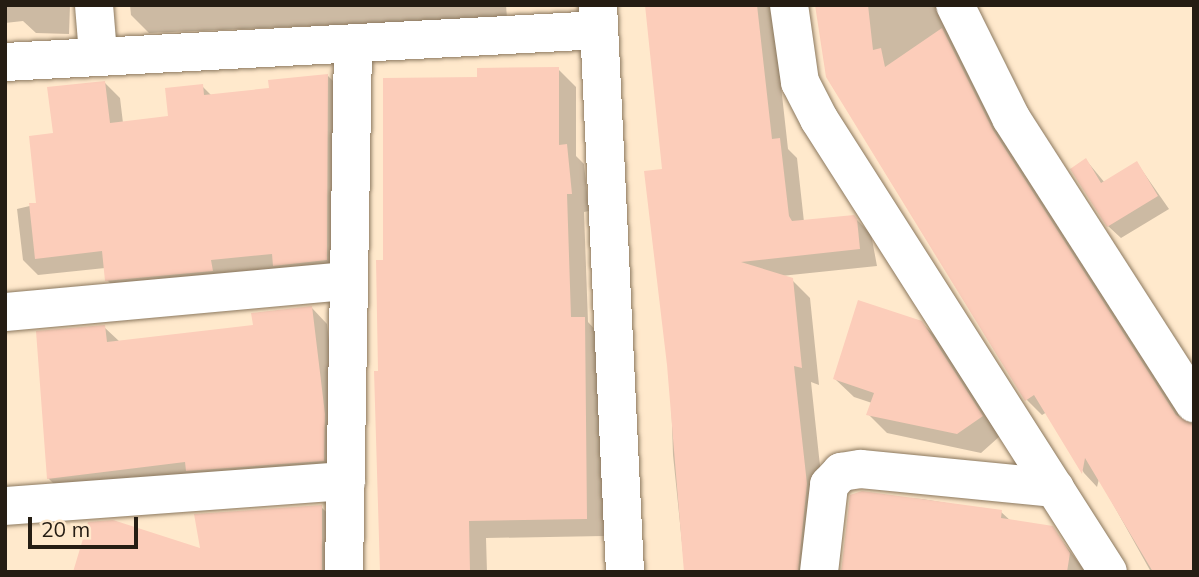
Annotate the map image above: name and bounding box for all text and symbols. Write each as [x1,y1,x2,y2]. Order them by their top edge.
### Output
scale bar [32,504,142,548]
text: 20 m [41,516,90,542]

